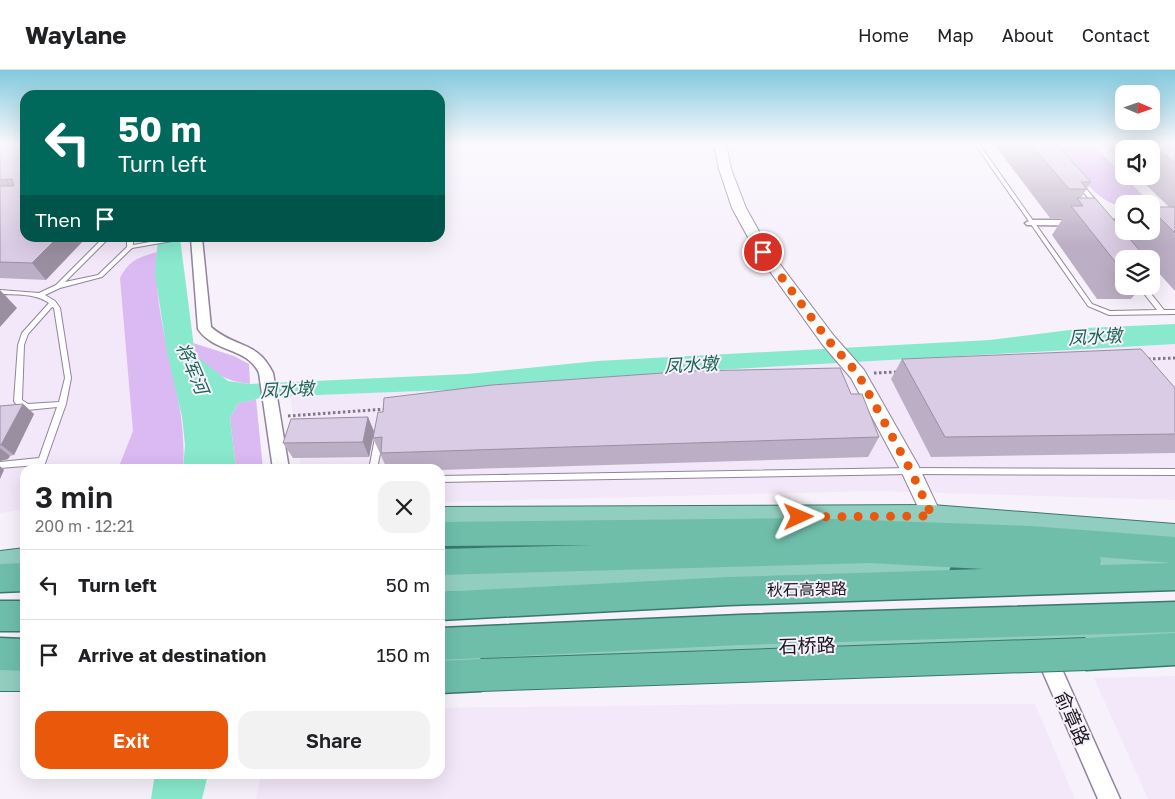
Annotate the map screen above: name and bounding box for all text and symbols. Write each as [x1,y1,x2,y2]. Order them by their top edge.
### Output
text: Waylane [25,20,126,49]
text: Home [858,24,909,46]
text: Map [937,24,974,46]
text: About [1002,24,1054,46]
text: Contact [1082,24,1150,46]
north arrow [1115,85,1160,130]
map controls [1115,85,1160,295]
text: 50 m [118,108,201,150]
icon: left [35,110,100,175]
button: sound [1115,140,1160,185]
text: Turn left [118,150,207,177]
button: search [1115,195,1160,240]
icon: arrive [91,205,119,233]
text: Then [35,208,81,231]
pin [742,231,784,273]
icon: arrive [749,238,777,266]
button: layers [1115,250,1160,295]
water label: 凤水墩 [1067,323,1126,348]
water label: 将军河 [172,339,215,400]
water label: 凤水墩 [663,351,722,376]
water label: 凤水墩 [259,376,318,401]
text: 3 min [35,479,113,515]
button: close [378,481,430,533]
position arrow [772,490,824,542]
text: 200 m · 12:21 [35,516,134,536]
icon: left [35,571,63,599]
text: Turn left [78,573,157,596]
text: 50 m [386,573,430,596]
street label: 秋石高架路 [767,578,847,600]
street label: 石桥路 [778,633,836,657]
icon: arrive [35,641,63,669]
text: Arrive at destination [78,643,266,666]
text: 150 m [376,643,430,666]
street label: 俞章路 [1051,687,1095,749]
button: Exit [35,711,228,769]
button: Share [238,711,430,769]

